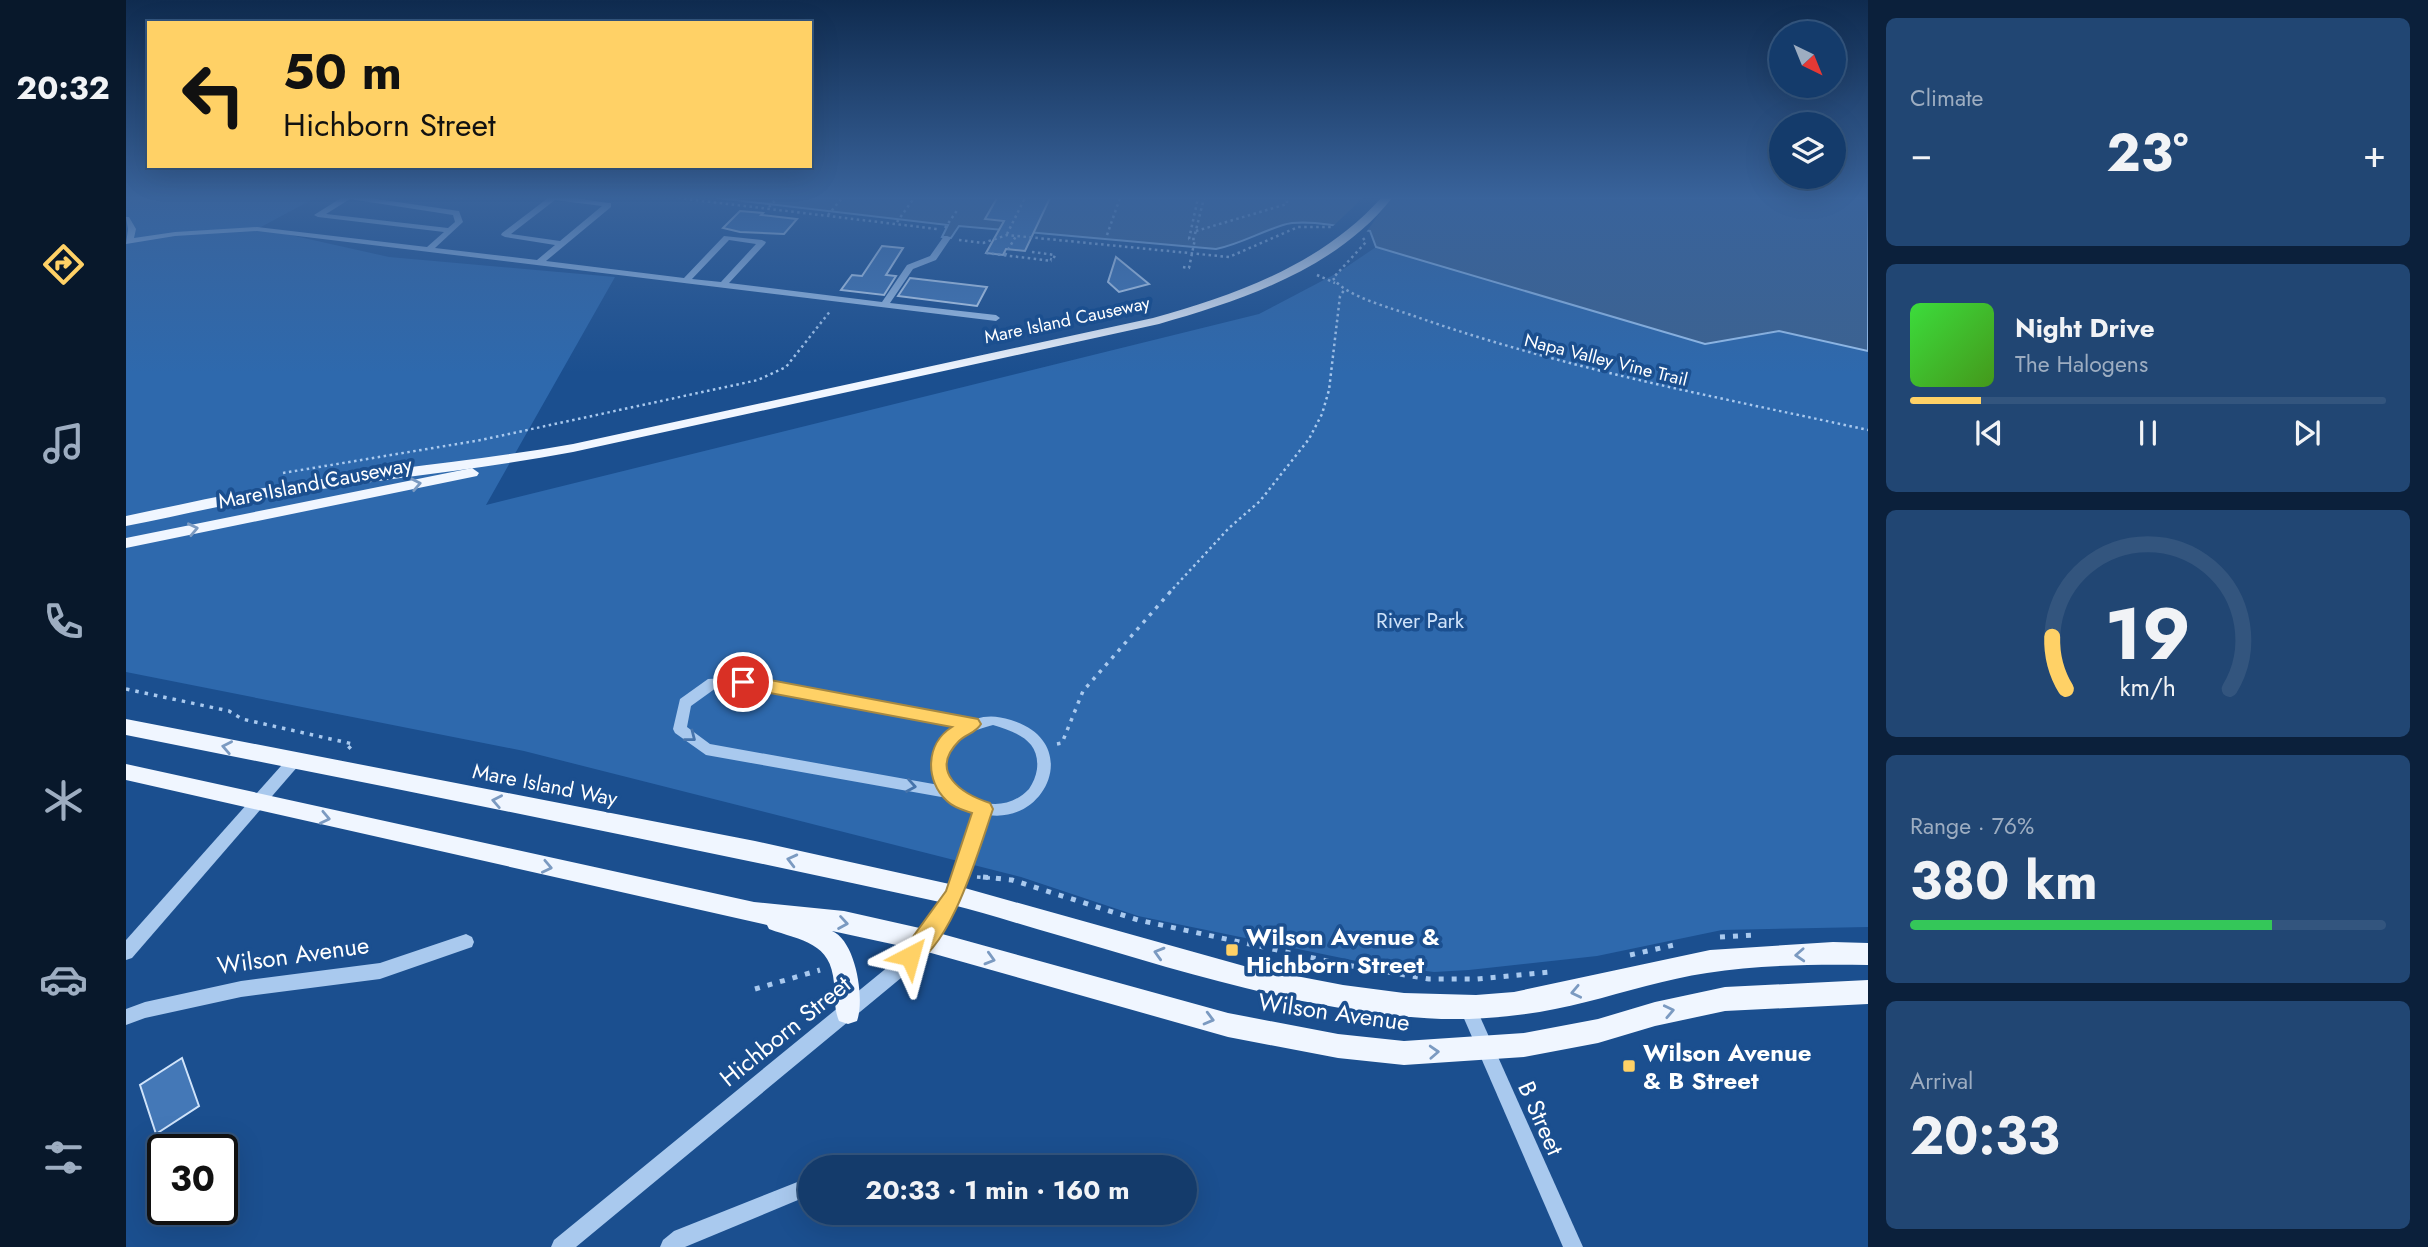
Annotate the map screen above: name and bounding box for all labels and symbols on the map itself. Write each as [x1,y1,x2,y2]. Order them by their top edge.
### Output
north arrow [1769,21,1846,98]
street label: Mare Island Causeway [982,290,1152,350]
street label: Napa Valley Vine Trail [1522,327,1690,393]
street label: Mare Island Causeway [215,449,415,517]
one-way arrow [410,477,422,492]
one-way arrow [187,522,199,537]
park label: River Park [1376,606,1465,636]
pin [713,652,773,712]
one-way arrow [683,729,696,742]
one-way arrow [221,741,233,756]
street label: Mare Island Way [470,756,621,814]
one-way arrow [905,778,917,793]
one-way arrow [491,794,503,809]
one-way arrow [319,810,331,824]
one-way arrow [786,853,798,868]
one-way arrow [541,859,553,873]
one-way arrow [837,915,849,930]
position arrow [873,919,947,993]
place label: Wilson Avenue & Hichborn Street [1246,919,1440,982]
street label: Wilson Avenue [215,927,371,983]
marker: Wilson Avenue & Hichborn Street [1224,942,1240,958]
one-way arrow [1154,947,1166,962]
one-way arrow [1794,947,1805,962]
one-way arrow [984,950,996,965]
street label: Hichborn Street [712,967,858,1095]
street label: Wilson Avenue [1256,984,1412,1040]
one-way arrow [1570,984,1582,998]
one-way arrow [1663,1004,1675,1019]
one-way arrow [1203,1011,1215,1026]
place label: Wilson Avenue & B Street [1643,1035,1812,1098]
one-way arrow [1428,1044,1439,1059]
marker: Wilson Avenue & B Street [1621,1058,1637,1074]
street label: B Street [1509,1075,1573,1161]
speed limit sign: 30 [147,1134,238,1225]

